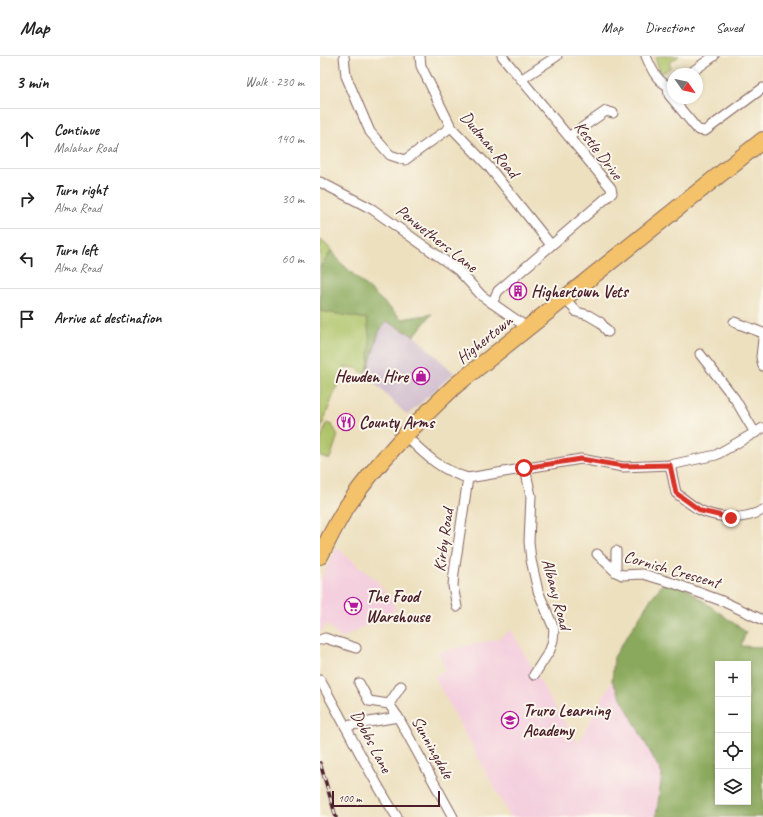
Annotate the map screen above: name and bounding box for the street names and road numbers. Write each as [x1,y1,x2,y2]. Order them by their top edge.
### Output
street label: Dudman Road [456,107,525,184]
street label: Kestle Drive [570,117,628,185]
street label: Penwethers Lane [392,200,483,278]
street label: Highertown [452,309,518,368]
street label: Kirby Road [429,505,459,573]
street label: Cornish Crescent [621,546,725,594]
street label: Albany Road [537,556,577,635]
street label: Dobbs Lane [346,706,397,777]
street label: Sunningdale [407,712,459,784]

